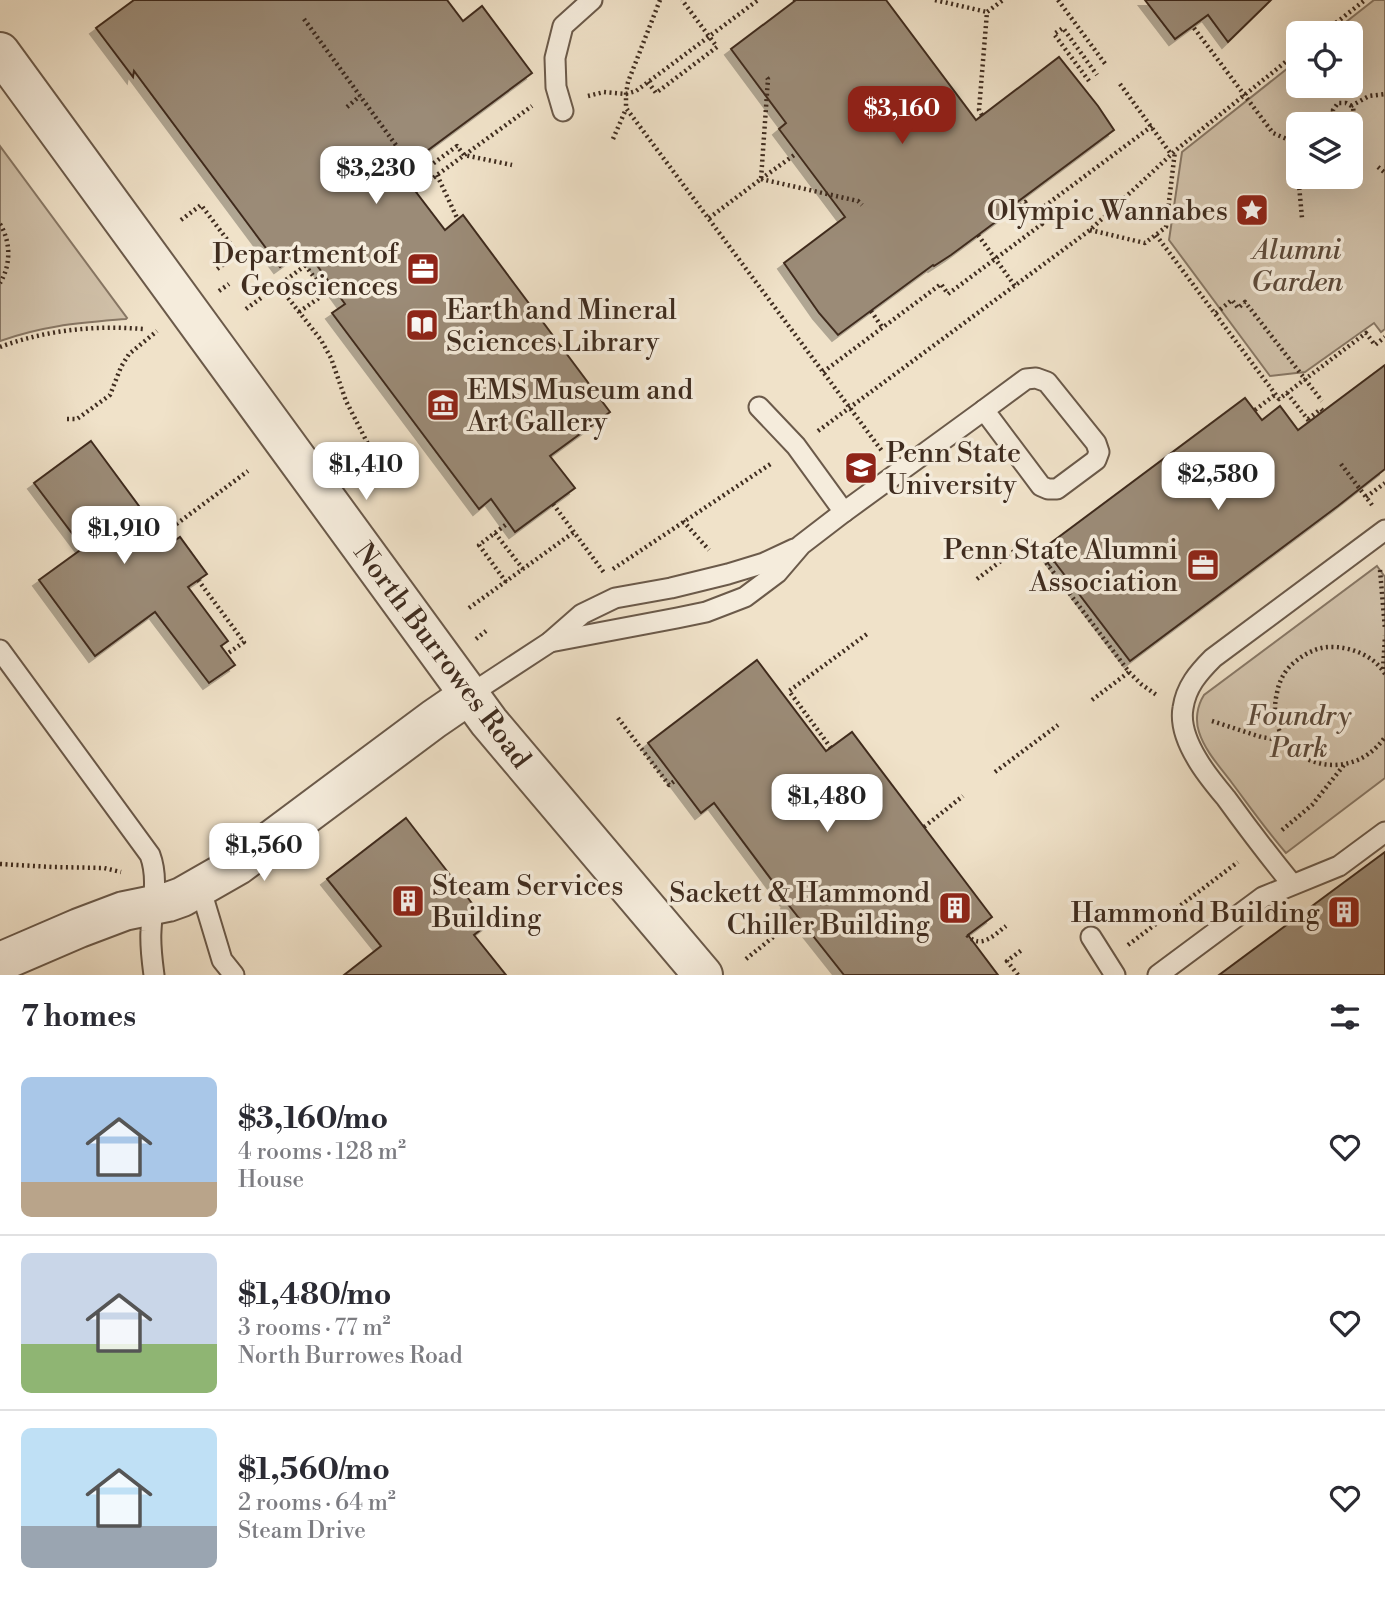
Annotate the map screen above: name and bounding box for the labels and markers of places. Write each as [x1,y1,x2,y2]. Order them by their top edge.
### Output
pin: $3,160 [845,86,959,146]
pin: $3,230 [319,146,433,206]
place icon: Olympic Wannabes [1233,191,1271,229]
place label: Olympic Wannabes [987,194,1228,229]
place label: Department of Geosciences [212,237,400,304]
office icon: Department of Geosciences [404,250,442,288]
place label: Earth and Mineral Sciences Library [446,293,677,360]
library icon: Earth and Mineral Sciences Library [403,306,441,344]
place label: EMS Museum and Art Gallery [466,373,693,440]
museum icon: EMS Museum and Art Gallery [424,386,462,424]
place label: Penn State University [886,436,1021,503]
pin: $1,410 [309,442,423,502]
school or university icon: Penn State University [842,449,880,487]
pin: $2,580 [1161,452,1275,512]
pin: $1,910 [67,506,181,566]
place label: Penn State Alumni Association [943,533,1178,600]
office icon: Penn State Alumni Association [1184,546,1222,584]
pin: $1,480 [770,774,884,834]
pin: $1,560 [207,824,321,883]
place label: Steam Services Building [431,869,624,936]
place label: Sackett & Hammond Chiller Building [669,876,930,943]
building icon: Steam Services Building [389,882,427,920]
building icon: Sackett & Hammond Chiller Building [936,889,974,927]
building icon: Hammond Building [1325,893,1363,931]
place label: Hammond Building [1071,896,1320,931]

